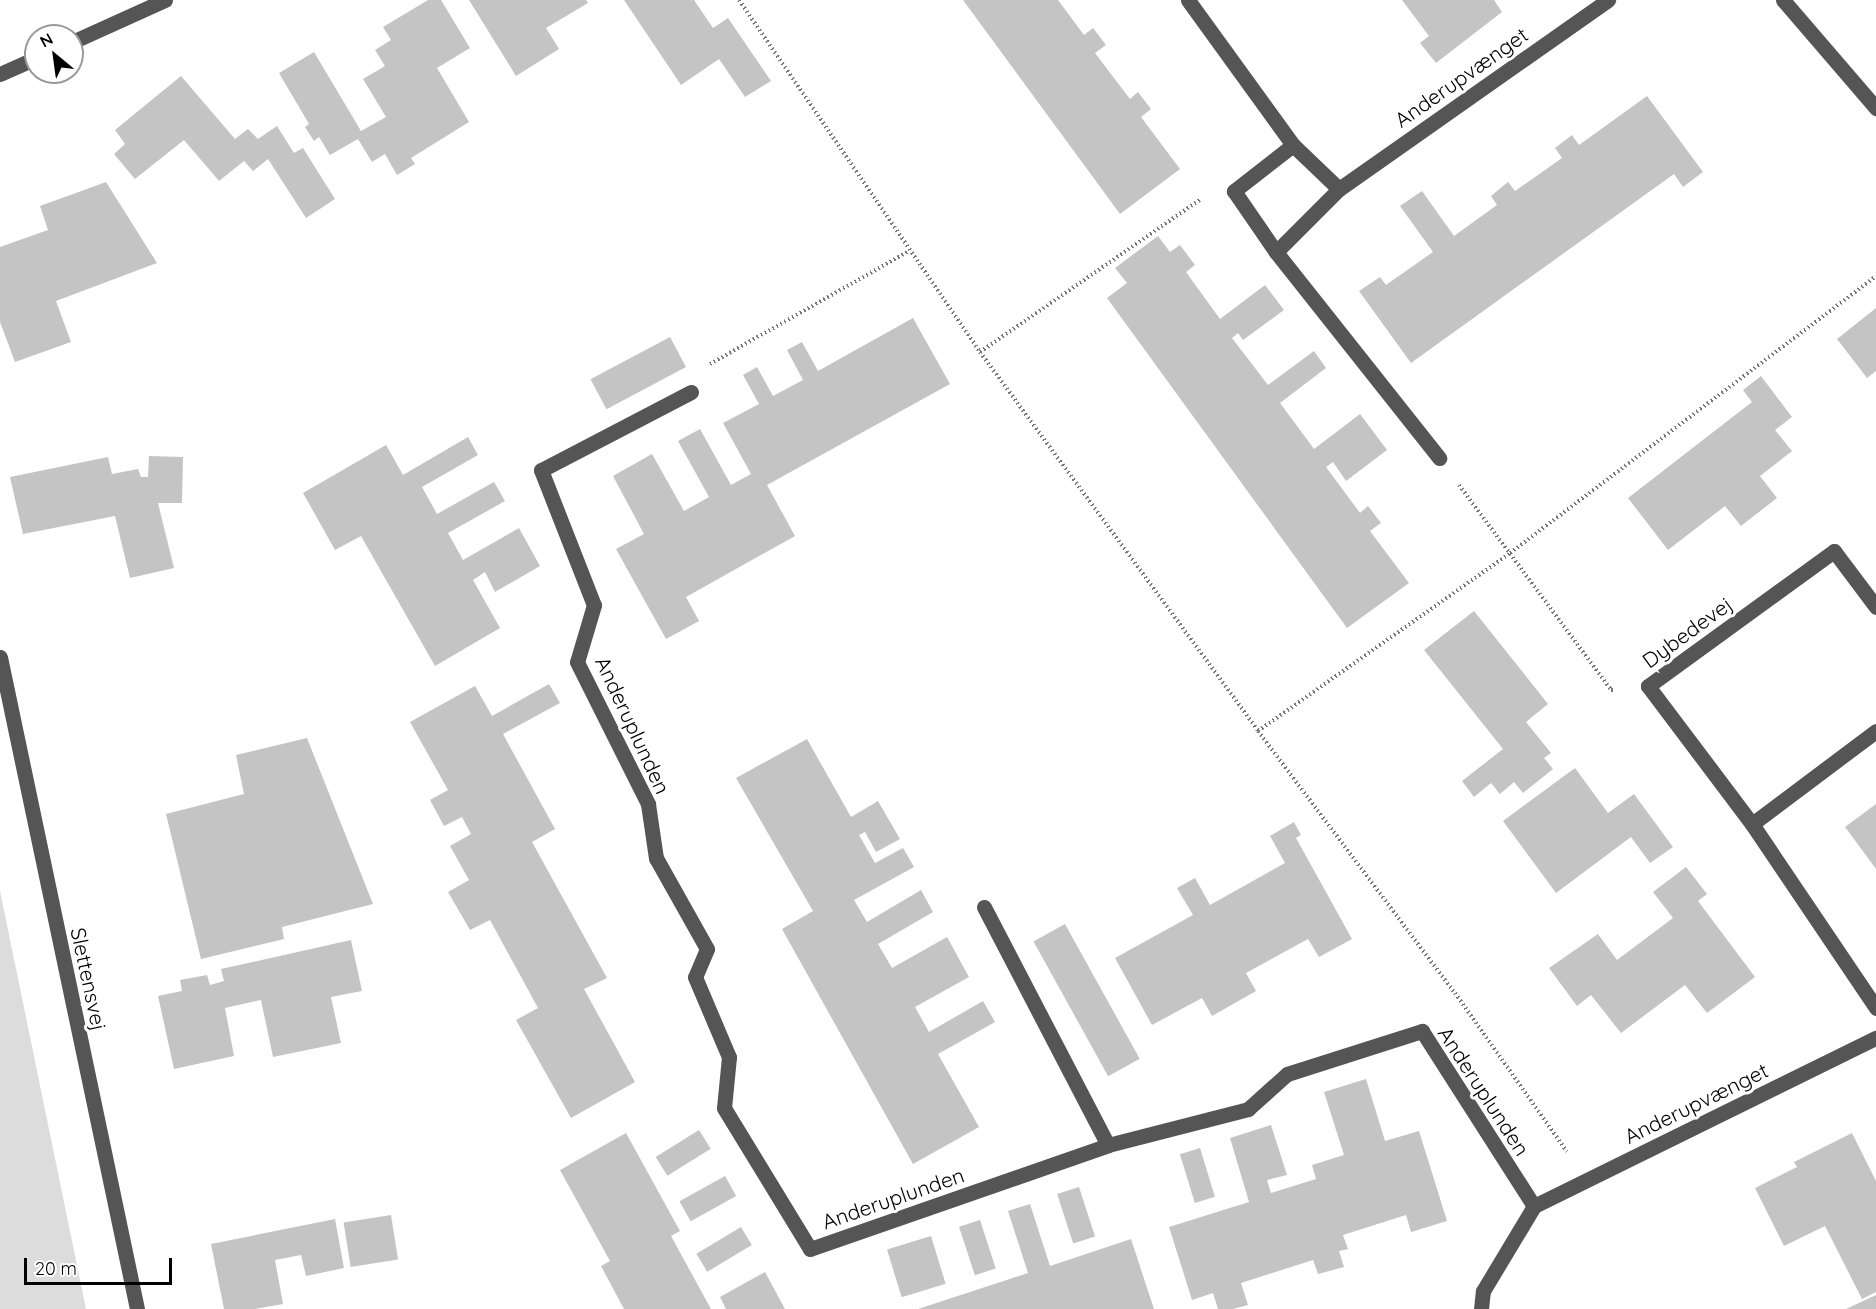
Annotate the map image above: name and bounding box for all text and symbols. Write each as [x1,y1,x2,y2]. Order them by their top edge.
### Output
street label: Anderupvænget [1390,22,1532,132]
north arrow [24,24,84,84]
text: N [36,28,56,52]
street label: Dybedevej [1637,591,1737,673]
street label: Anderuplunden [590,652,676,798]
street label: Slettensvej [66,925,112,1033]
street label: Anderuplunden [1433,1022,1535,1160]
street label: Anderupvænget [1620,1057,1772,1149]
street label: Anderuplunden [819,1162,967,1234]
scale bar [27,1246,176,1284]
text: 20 m [35,1257,77,1280]

